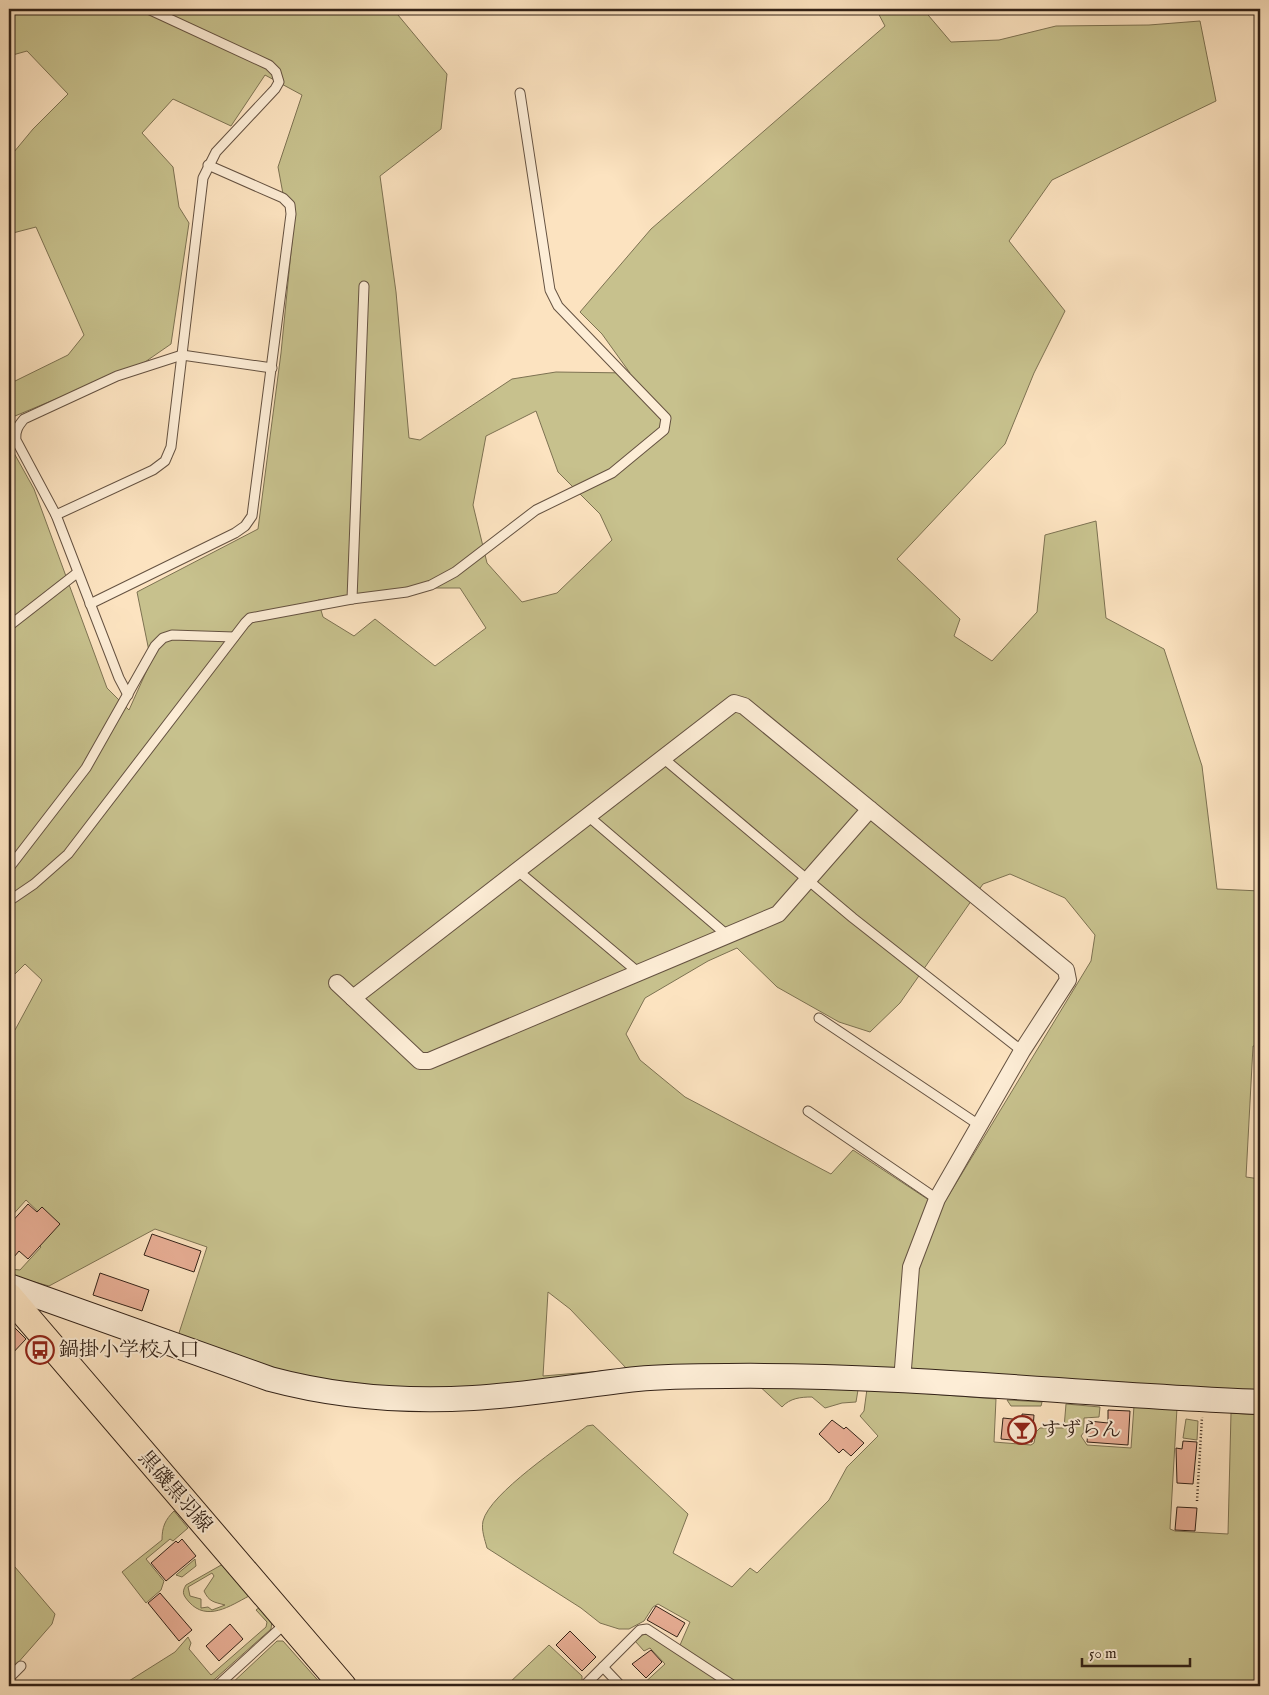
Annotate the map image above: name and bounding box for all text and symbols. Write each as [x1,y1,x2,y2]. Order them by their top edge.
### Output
bus stop icon: 鍋掛小学校入口 [25,1335,55,1365]
place label: 鍋掛小学校入口 [59,1338,199,1363]
bar icon: すずらん [1007,1415,1037,1445]
place label: すずらん [1041,1418,1121,1443]
street label: 黒磯黒羽線 [133,1446,217,1538]
scale bar [1082,1635,1189,1667]
text: 50 m [1089,1644,1117,1663]

